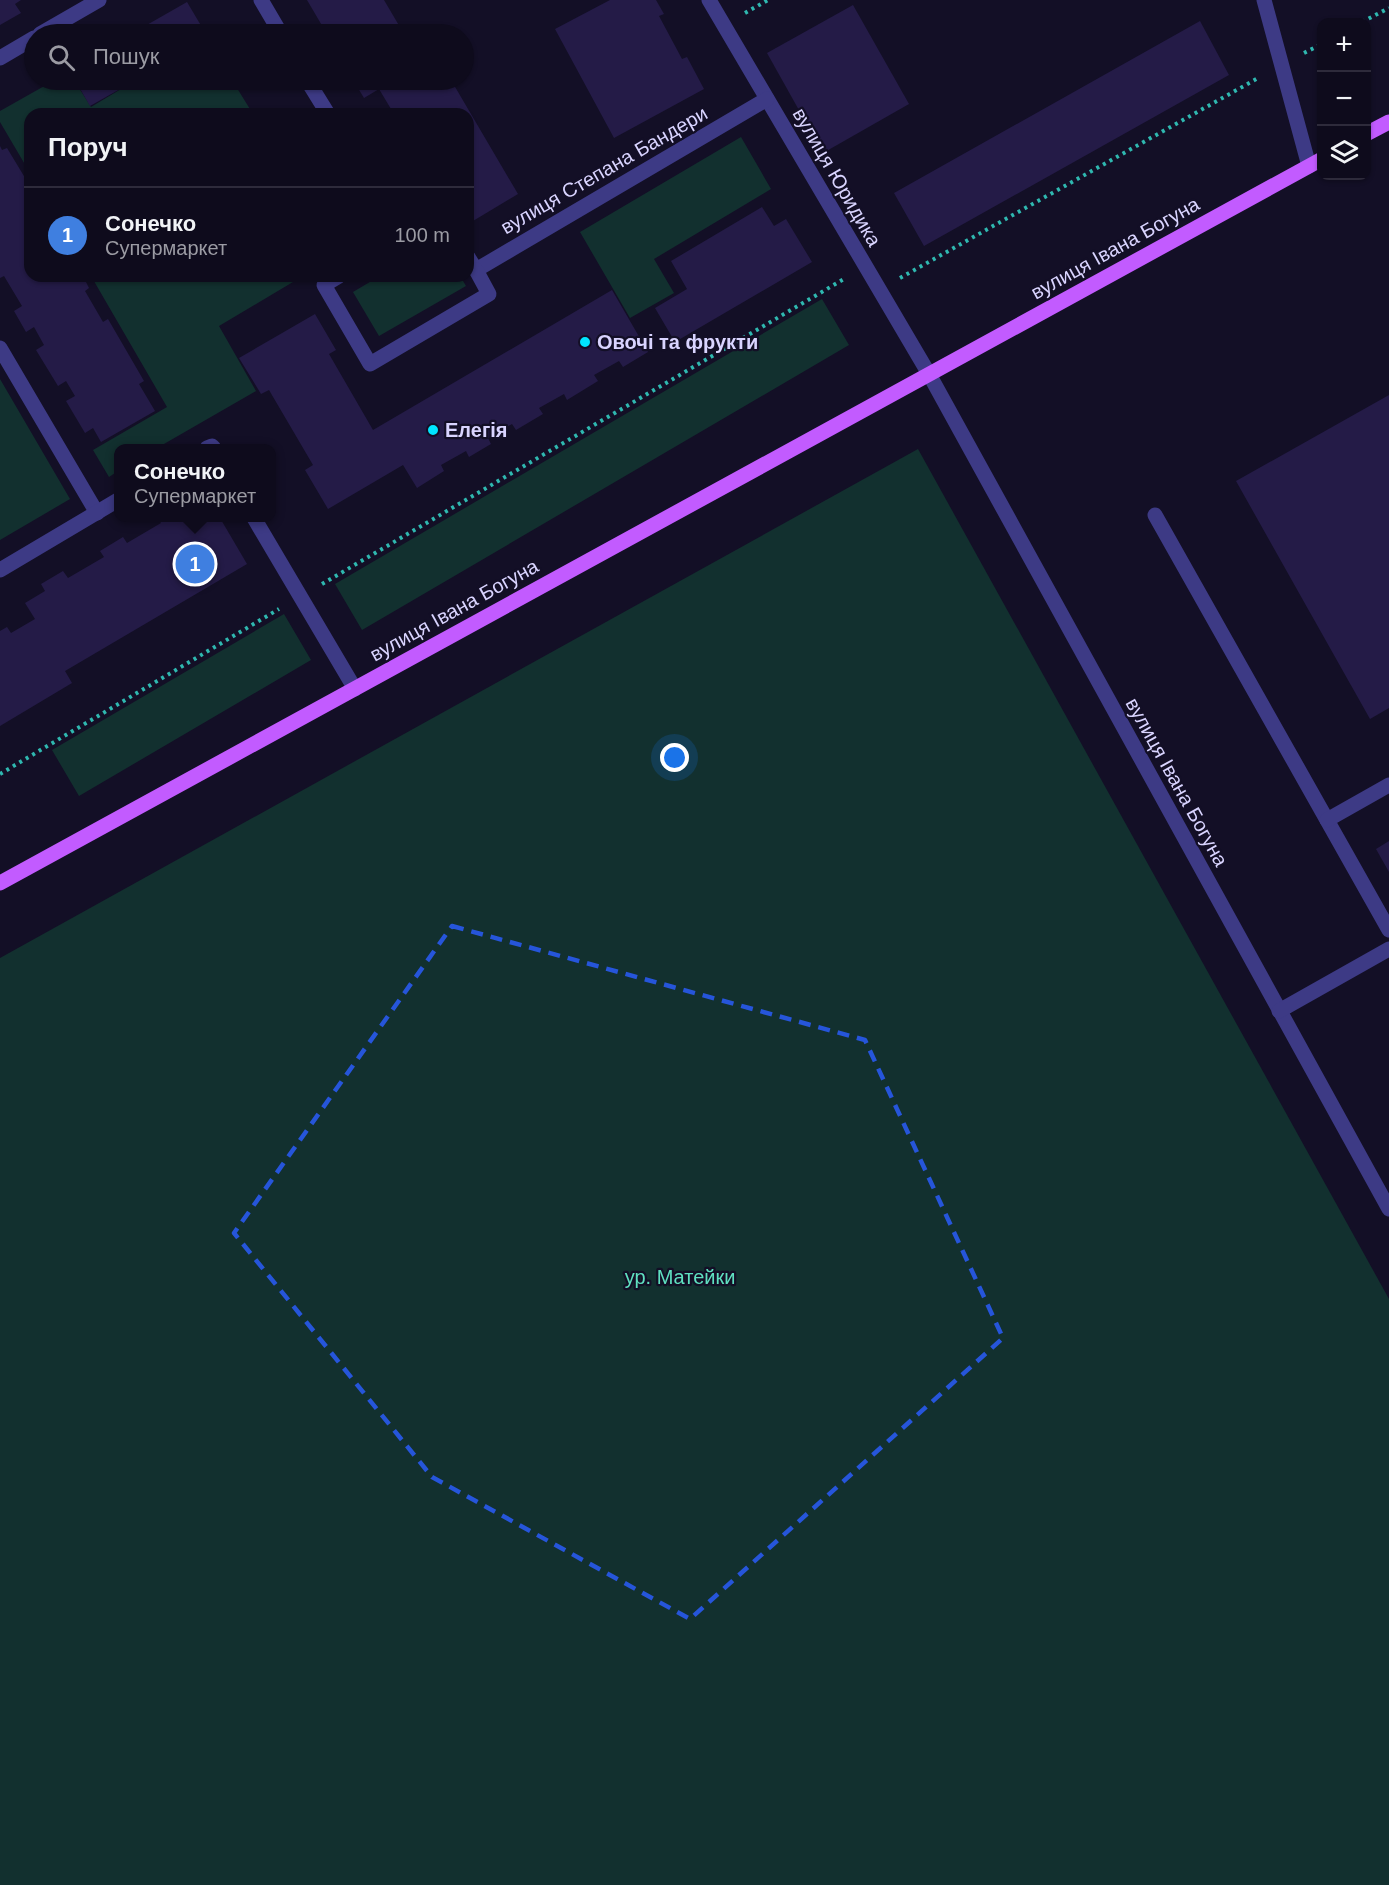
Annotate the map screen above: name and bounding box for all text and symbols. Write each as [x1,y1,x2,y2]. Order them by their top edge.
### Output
map controls [1317,18,1371,180]
button: + [1317,18,1371,72]
search box [24,24,474,90]
icon: search [45,41,78,74]
text: Пошук [93,44,159,69]
button: − [1317,72,1371,126]
street label: вулиця Степана Бандери [497,102,711,238]
street label: вулиця Юридика [788,104,886,251]
button: layers [1317,126,1371,180]
text: Поруч [48,132,128,162]
street label: вулиця Івана Богуна [1027,192,1204,303]
text: Сонечко [105,211,196,236]
text: 1 [62,224,73,246]
text: 100 m [394,224,450,246]
text: Супермаркет [105,237,227,259]
place label: Овочі та фрукти [597,331,758,353]
marker: Овочі та фрукти [578,335,592,349]
place label: Елегія [445,419,507,441]
marker: Елегія [426,423,440,437]
popup [114,444,276,522]
text: Сонечко [134,459,225,484]
text: Супермаркет [134,485,256,507]
pin: 1 [176,542,214,586]
street label: вулиця Івана Богуна [366,554,543,665]
street label: вулиця Івана Богуна [1122,694,1233,871]
your location [660,743,689,772]
park label: ур. Матейки [625,1266,735,1288]

